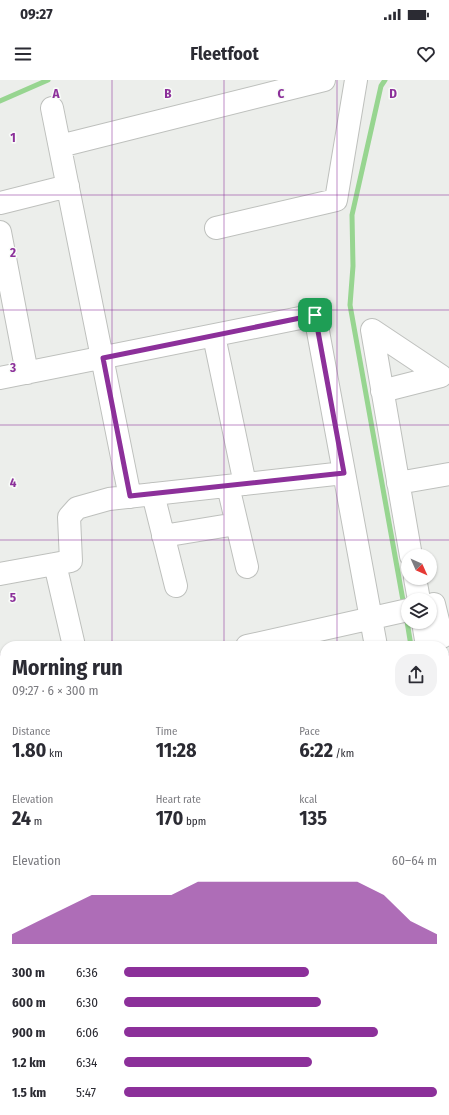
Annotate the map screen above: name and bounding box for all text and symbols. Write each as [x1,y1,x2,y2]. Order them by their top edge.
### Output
text: 09:27 [20,5,53,23]
icon: menu [12,43,34,65]
text: Fleetfoot [190,43,259,65]
icon: heart [415,43,437,65]
text: A [51,86,60,101]
text: B [164,86,172,101]
text: C [278,86,285,101]
text: D [389,86,397,101]
text: 1 [10,130,16,145]
text: 2 [9,245,16,260]
pin [298,298,332,332]
icon: arrive [304,304,326,326]
text: 3 [9,360,16,375]
text: 4 [10,475,17,490]
north arrow [401,549,437,585]
map controls [401,549,437,629]
text: 5 [10,590,16,605]
button: layers [401,593,437,629]
text: Morning run [12,654,123,681]
button: share [395,654,437,696]
text: 09:27 · 6 × 300 m [12,683,98,698]
text: Distance [12,725,51,738]
text: Time [156,725,177,738]
text: Pace [299,725,320,738]
text: 1.80 [12,738,47,762]
text: 11:28 [156,738,197,762]
text: 6:22 [299,738,333,762]
text: km [47,747,63,760]
text: /km [333,747,354,760]
text: Elevation [12,793,53,806]
text: Heart rate [156,793,201,806]
text: kcal [299,793,317,806]
text: 24 [12,806,31,830]
text: 170 [156,806,183,830]
text: 135 [299,806,327,830]
text: m [31,815,42,828]
text: bpm [183,815,206,828]
text: Elevation [12,853,61,868]
text: 60–64 m [392,853,437,868]
text: 300 m [12,965,45,980]
text: 6:36 [76,965,98,980]
text: 600 m [12,995,46,1010]
text: 6:30 [76,995,98,1010]
text: 900 m [12,1025,46,1040]
text: 6:06 [76,1025,98,1040]
text: 1.2 km [12,1055,46,1070]
text: 6:34 [76,1055,97,1070]
text: 1.5 km [12,1085,46,1100]
text: 5:47 [76,1085,96,1100]

